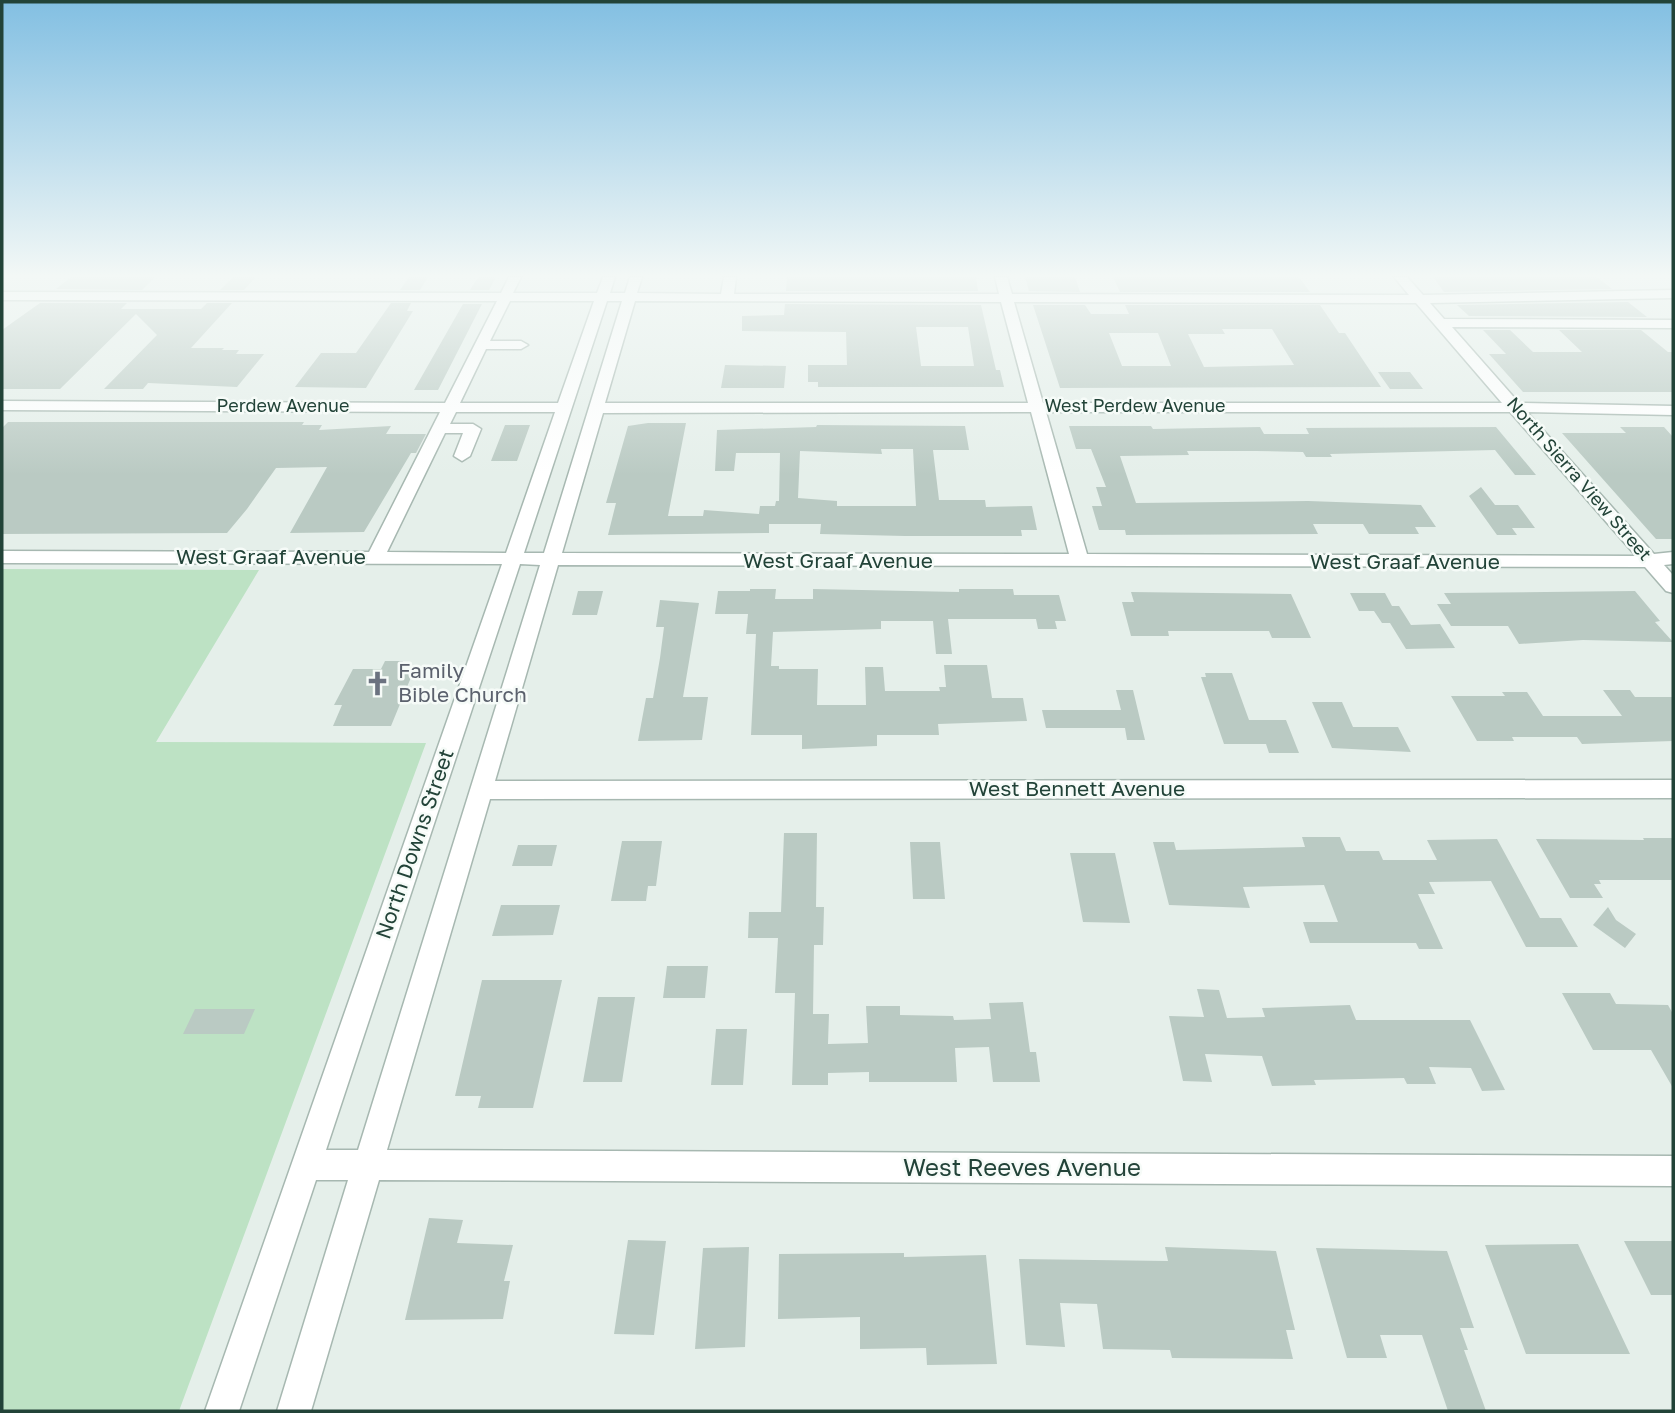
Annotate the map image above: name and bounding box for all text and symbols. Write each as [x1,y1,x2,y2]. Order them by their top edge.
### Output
street label: North Sierra View Street [1503,392,1657,565]
street label: Perdew Avenue [217,394,349,416]
street label: West Perdew Avenue [1044,394,1226,416]
street label: West Graaf Avenue [176,543,366,569]
street label: West Graaf Avenue [743,547,933,573]
street label: West Graaf Avenue [1310,548,1500,574]
place label: Family Bible Church [398,657,527,707]
church icon: Family Bible Church [364,669,392,697]
street label: North Downs Street [369,745,459,942]
street label: West Bennett Avenue [969,775,1185,801]
street label: West Reeves Avenue [903,1152,1141,1181]

